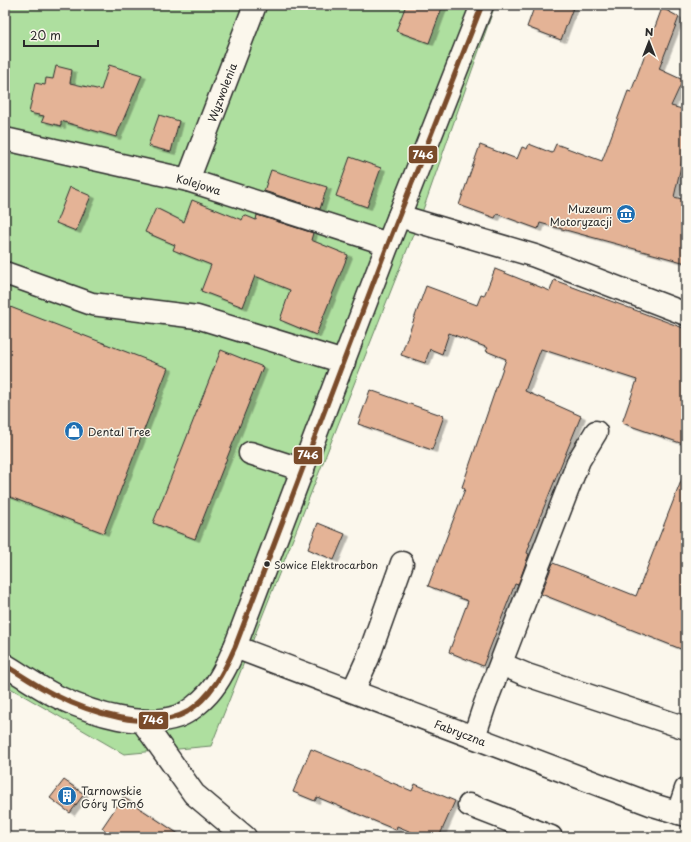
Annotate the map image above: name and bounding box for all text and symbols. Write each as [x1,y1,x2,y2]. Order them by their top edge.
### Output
scale bar [24,22,98,48]
north arrow [629,22,669,62]
text: N [645,23,654,40]
text: 20 m [30,26,61,44]
street label: Wyzwolenia [203,60,241,124]
line badge: 746 [408,145,438,164]
text: 746 [412,146,434,163]
street label: Kolejowa [175,169,224,199]
place label: Muzeum Motoryzacji [550,200,612,230]
museum icon: Muzeum Motoryzacji [615,203,637,225]
shop icon: Dental Tree [63,420,85,442]
place label: Dental Tree [88,423,151,440]
line badge: 746 [293,446,323,465]
text: 746 [297,446,319,463]
place label: Sowice Elektrocarbon [274,557,378,572]
marker: Sowice Elektrocarbon [262,559,272,569]
line badge: 746 [138,711,169,730]
text: 746 [142,711,164,728]
street label: Fabryczna [432,715,489,750]
place label: Tarnowskie Góry TGm6 [81,782,144,812]
building icon: Tarnowskie Góry TGm6 [56,785,78,807]

